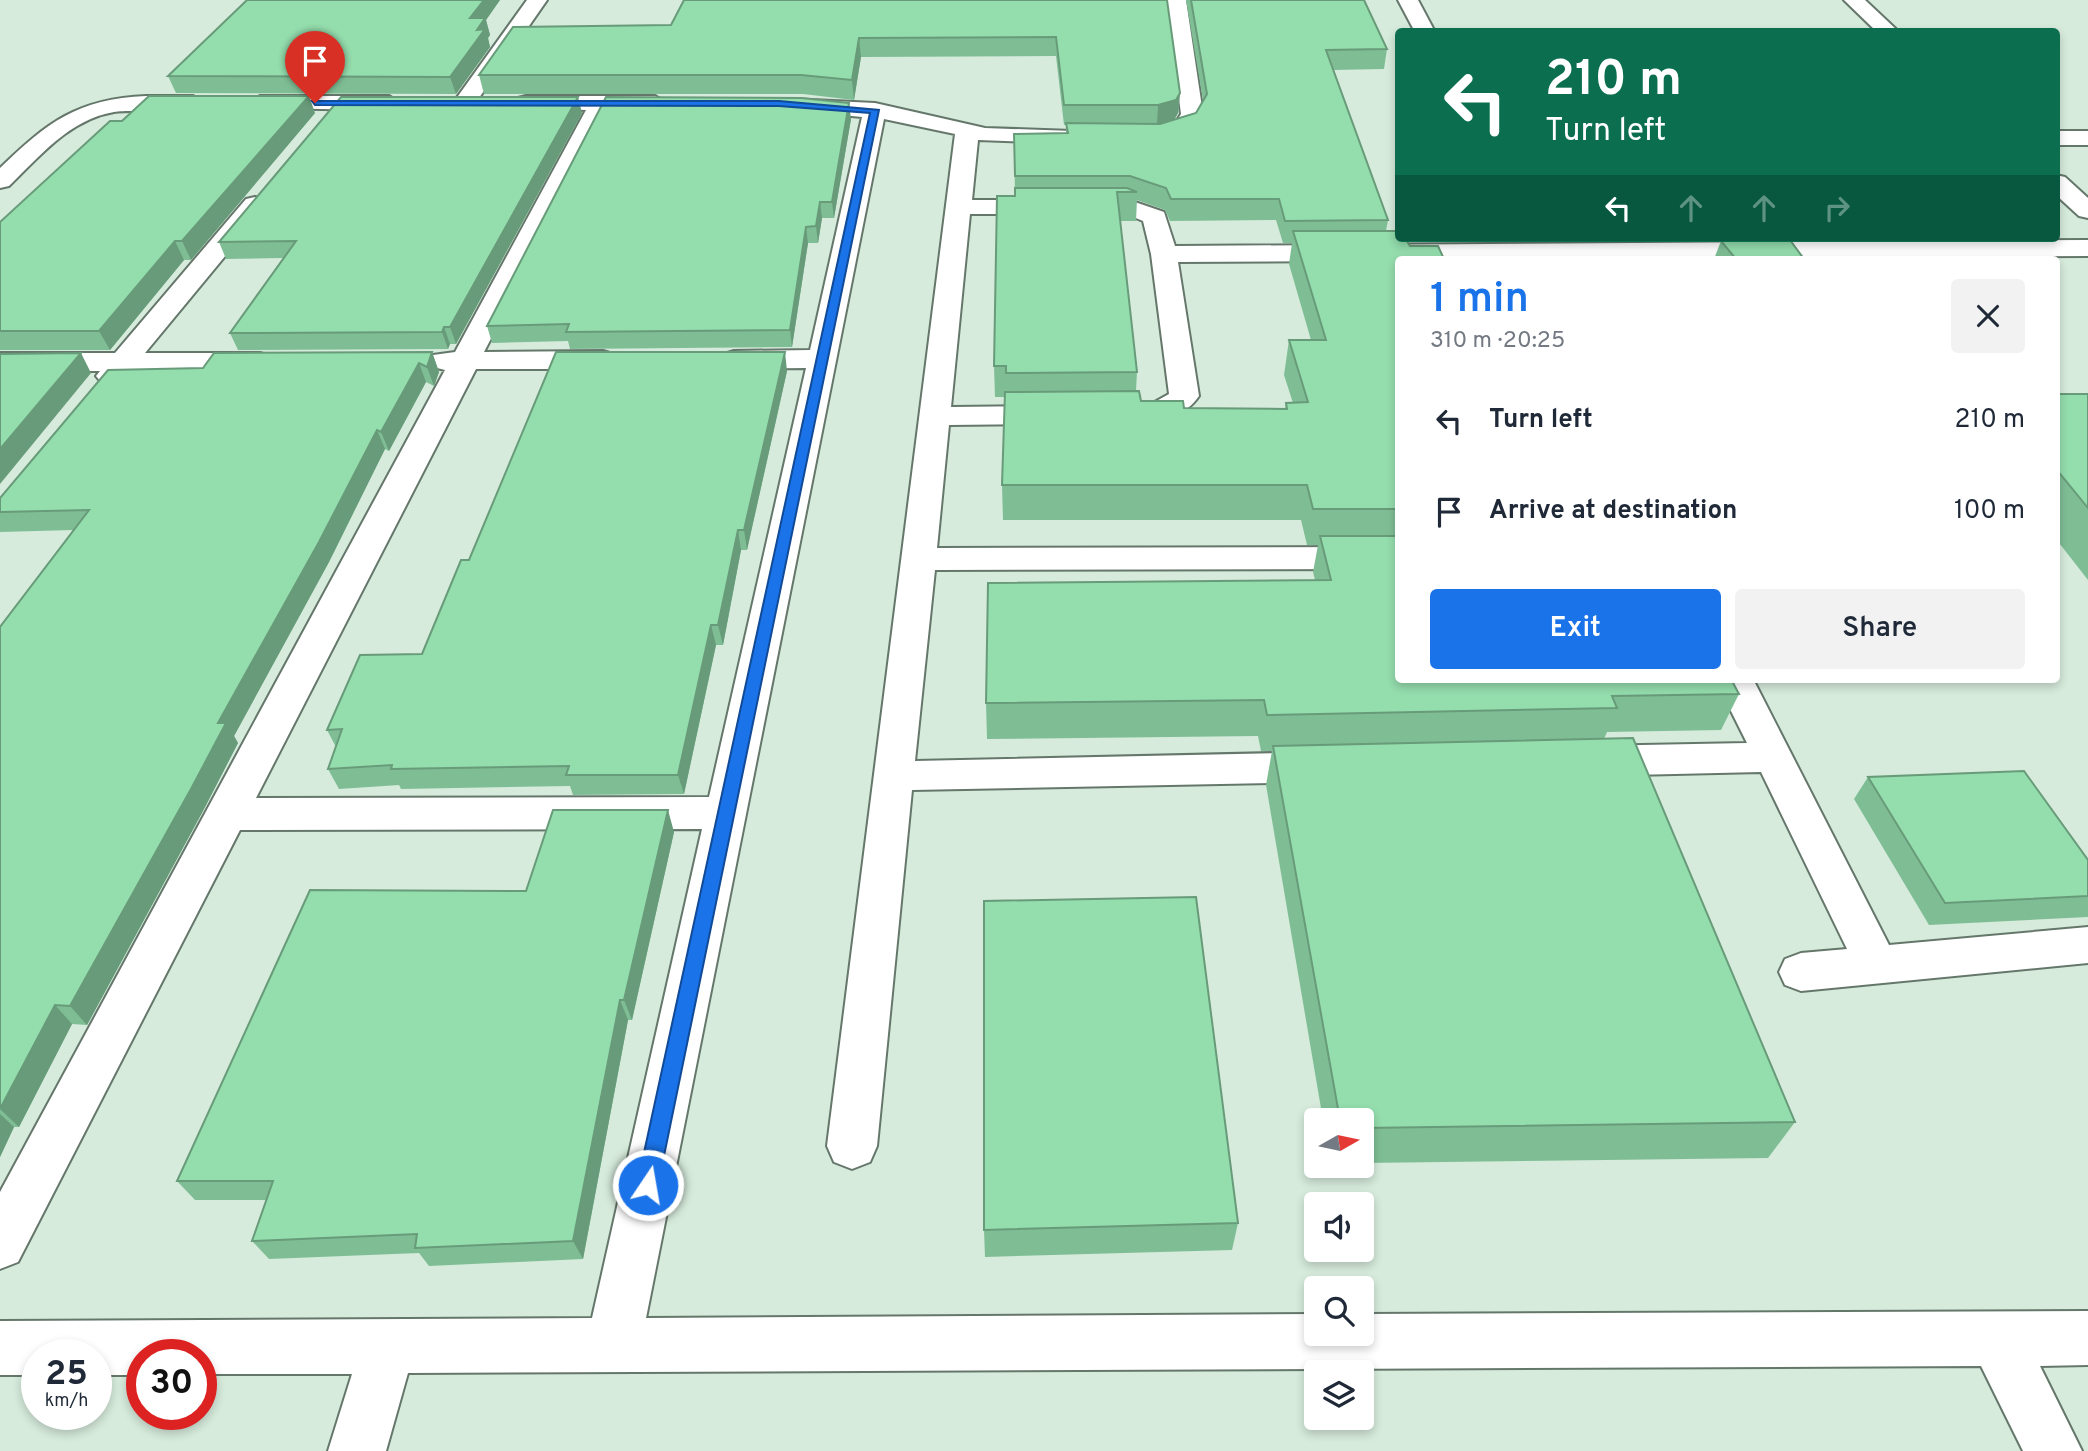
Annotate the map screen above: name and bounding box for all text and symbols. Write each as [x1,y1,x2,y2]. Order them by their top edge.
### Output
pin [285,31,345,103]
icon: arrive [296,42,334,80]
text: 210 m [1545,51,1682,113]
icon: left [1430,56,1521,147]
text: Turn left [1545,112,1666,152]
icon: left [1599,189,1637,227]
icon: ahead [1672,189,1710,227]
icon: ahead [1745,189,1783,227]
icon: right [1818,189,1856,227]
text: 1 min [1430,274,1529,327]
button: close [1951,279,2025,353]
text: 310 m · 20:25 [1430,327,1565,356]
icon: left [1430,402,1468,440]
text: Turn left [1489,404,1593,437]
text: 210 m [1955,404,2025,437]
icon: arrive [1430,493,1468,531]
text: Arrive at destination [1489,495,1737,528]
text: 100 m [1954,495,2025,528]
button: Exit [1430,589,1721,669]
button: Share [1735,589,2025,669]
north arrow [1304,1108,1374,1178]
map controls [1304,1108,1374,1430]
position arrow [611,1148,685,1222]
button: sound [1304,1192,1374,1262]
button: search [1304,1276,1374,1346]
speed limit sign: 30 [126,1339,217,1430]
text: 25 [45,1353,88,1397]
button: layers [1304,1360,1374,1430]
text: km/h [45,1390,88,1413]

